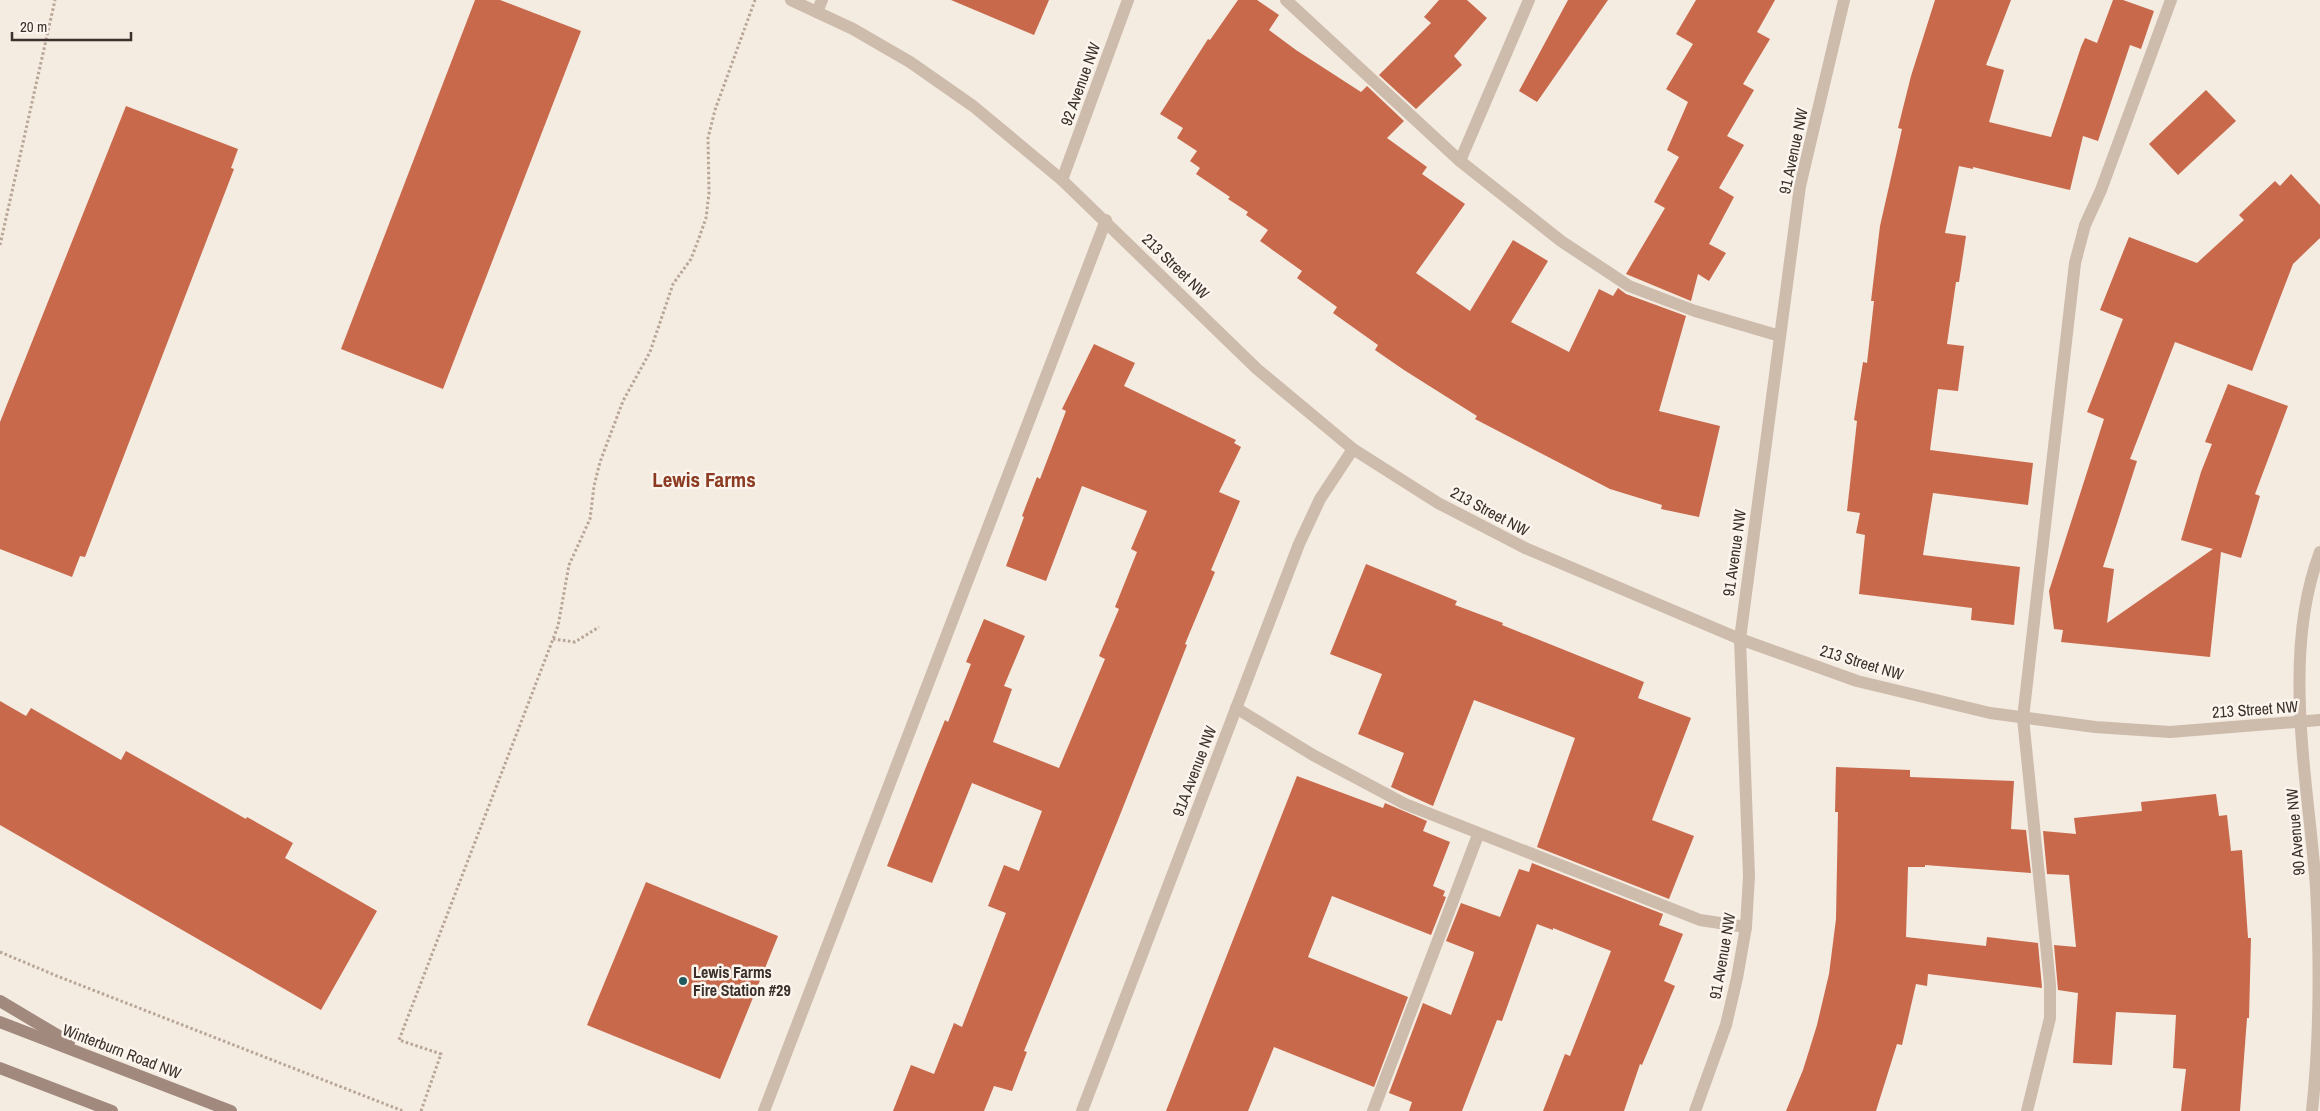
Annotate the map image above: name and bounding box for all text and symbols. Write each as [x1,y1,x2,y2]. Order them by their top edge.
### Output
scale bar [12,10,131,42]
text: 20 m [20,16,47,37]
street label: 92 Avenue NW [1055,39,1105,129]
street label: 91 Avenue NW [1773,105,1813,196]
street label: 213 Street NW [1137,228,1215,304]
district label: Lewis Farms [652,465,756,494]
street label: 213 Street NW [1447,481,1534,541]
street label: 91 Avenue NW [1717,508,1751,598]
street label: 213 Street NW [1818,639,1907,685]
street label: 213 Street NW [2211,695,2299,723]
street label: 91A Avenue NW [1167,722,1222,819]
street label: 90 Avenue NW [2280,787,2310,876]
street label: 91 Avenue NW [1704,910,1741,1001]
place label: Lewis Farms Fire Station #29 [693,961,791,1001]
marker: Lewis Farms Fire Station #29 [677,975,689,987]
street label: Winterburn Road NW [60,1018,185,1084]

